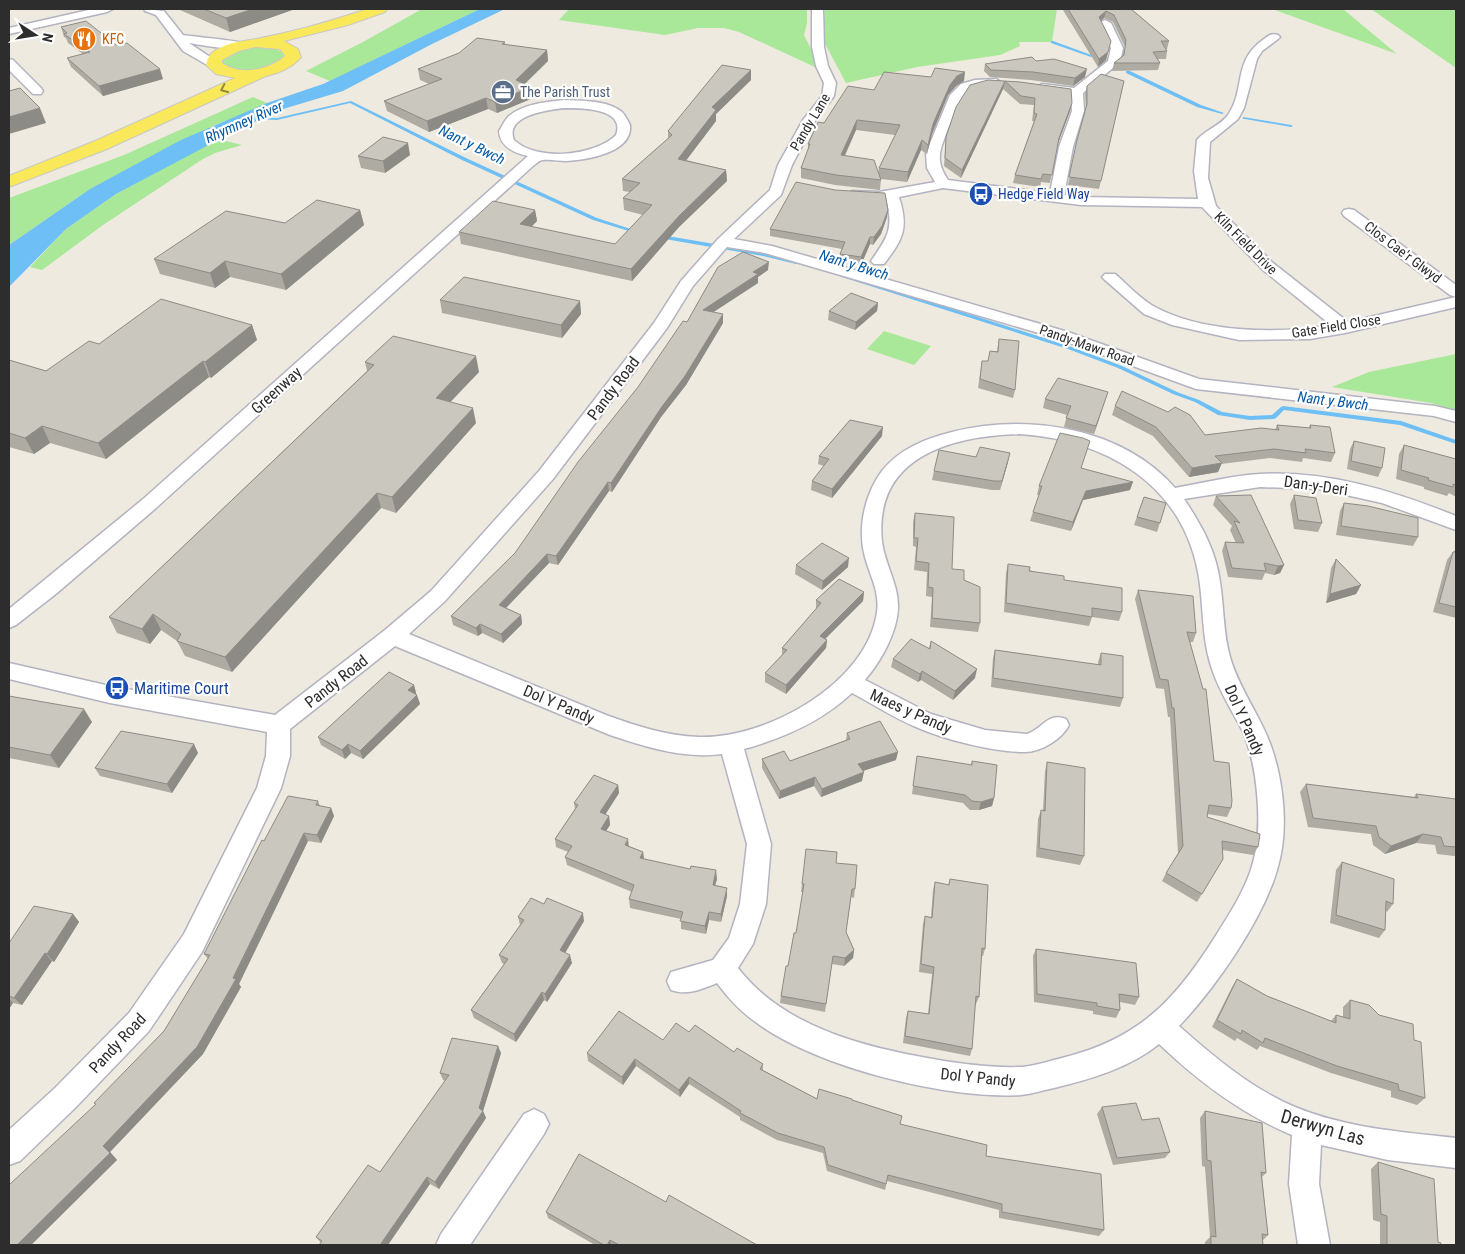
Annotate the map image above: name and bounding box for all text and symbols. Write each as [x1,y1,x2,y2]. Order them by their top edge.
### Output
north arrow [10,10,60,60]
restaurant icon: KFC [71,26,97,52]
place label: KFC [102,31,124,47]
text: N [39,32,56,44]
office icon: The Parish Trust [490,79,516,105]
one-way arrow [220,83,229,94]
place label: The Parish Trust [520,84,610,100]
street label: Pandy Lane [787,90,834,153]
water label: Rhymney River [202,97,286,147]
water label: Nant y Bwch [436,121,508,169]
bus stop icon: Hedge Field Way [968,181,994,207]
place label: Hedge Field Way [998,186,1090,202]
street label: Kiln Field Drive [1211,208,1281,278]
street label: Clos Cae'r Glwyd [1361,218,1445,286]
water label: Nant y Bwch [817,246,891,284]
street label: Gate Field Close [1290,311,1382,341]
street label: Pandy-Mawr Road [1037,321,1137,369]
street label: Pandy Road [583,353,643,424]
street label: Greenway [247,363,306,418]
water label: Nant y Bwch [1296,388,1370,414]
street label: Dan-y-Deri [1283,472,1349,499]
street label: Pandy Road [301,651,372,712]
bus stop icon: Maritime Court [104,675,130,701]
place label: Maritime Court [134,679,229,698]
street label: Dol Y Pandy [520,681,598,728]
street label: Dol Y Pandy [1221,682,1269,759]
street label: Maes y Pandy [867,685,955,738]
street label: Pandy Road [85,1010,150,1077]
street label: Dol Y Pandy [939,1064,1017,1091]
street label: Derwyn Las [1278,1105,1368,1150]

